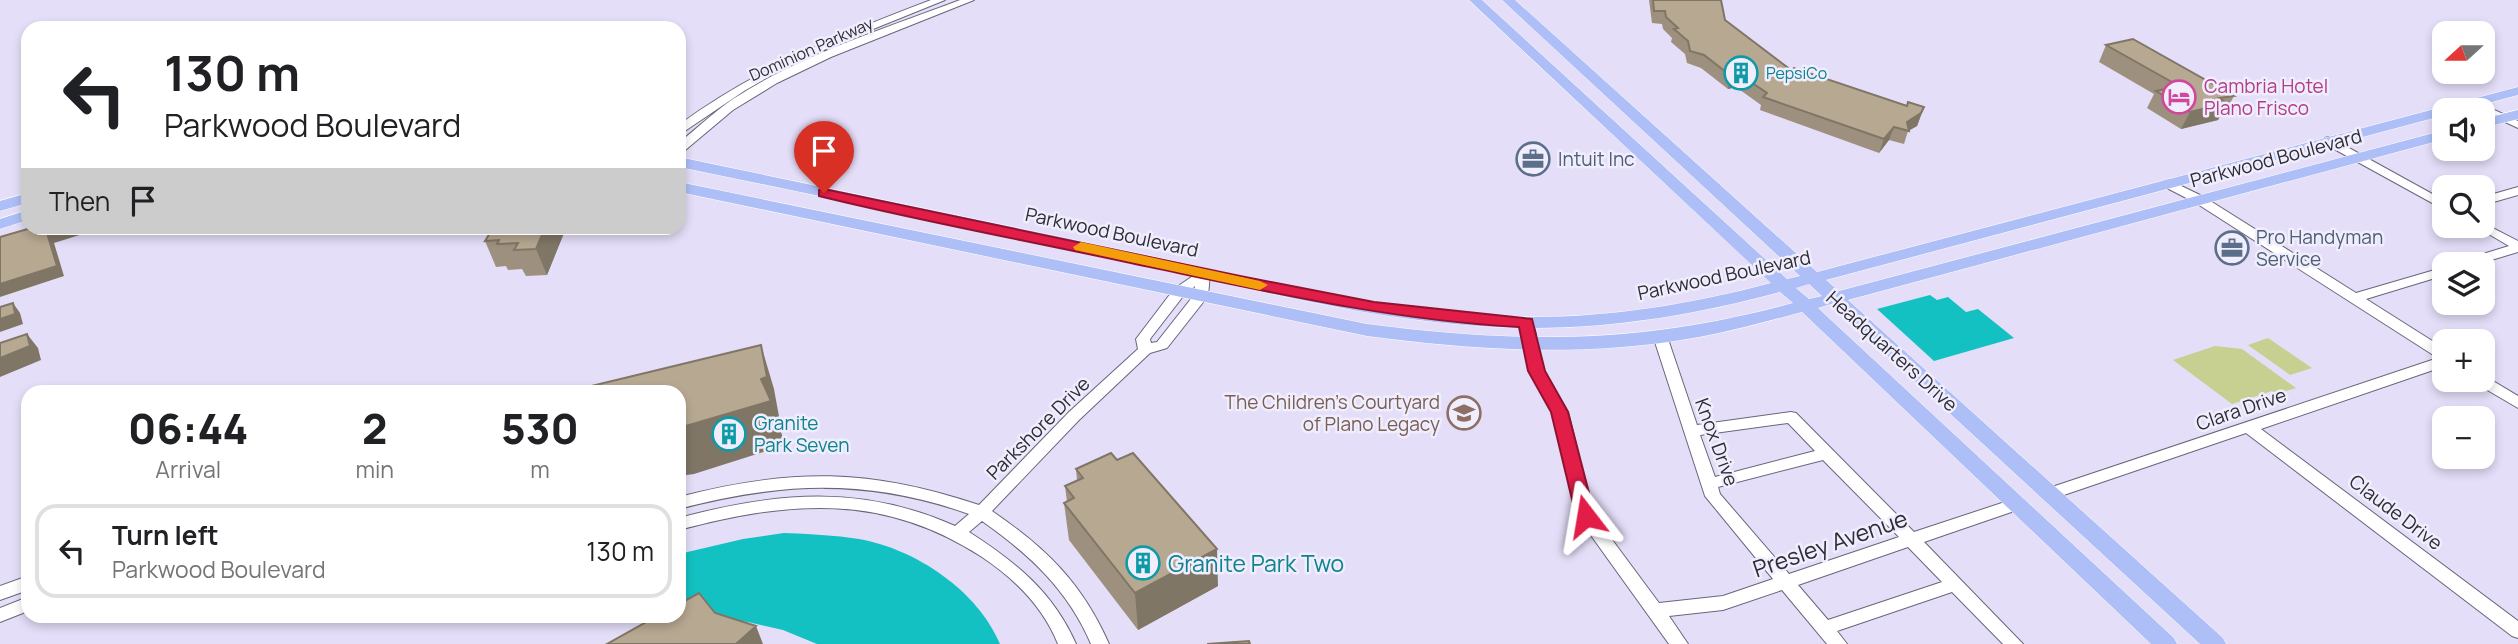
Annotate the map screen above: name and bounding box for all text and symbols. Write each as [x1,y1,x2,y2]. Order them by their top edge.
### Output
street label: Dominion Parkway [746,12,877,86]
north arrow [2432,21,2496,84]
map controls [2432,21,2495,469]
text: 130 m [164,39,300,106]
icon: left [49,49,140,140]
building icon: PepsiCo [1722,54,1760,92]
place label: PepsiCo [1766,62,1827,84]
place label: Cambria Hotel Plano Frisco [2204,73,2328,121]
hotel icon: Cambria Hotel Plano Frisco [2160,78,2198,116]
button: sound [2432,98,2495,161]
text: Parkwood Boulevard [164,103,461,147]
pin [794,121,854,193]
street label: Parkwood Boulevard [2187,123,2365,193]
icon: arrive [805,132,843,170]
office icon: Intuit Inc [1514,140,1552,178]
place label: Intuit Inc [1558,146,1635,172]
button: search [2432,175,2495,238]
icon: arrive [124,182,162,220]
text: Then [49,183,110,219]
street label: Parkwood Boulevard [1023,201,1201,263]
place label: Pro Handyman Service [2256,224,2383,272]
office icon: Pro Handyman Service [2213,229,2251,267]
street label: Parkwood Boulevard [1635,244,1813,306]
button: layers [2432,252,2495,315]
street label: Headquarters Drive [1821,285,1963,417]
button: + [2432,329,2495,392]
street label: Parkshore Drive [981,371,1095,485]
street label: Clara Drive [2192,381,2290,437]
place label: The Children's Courtyard of Plano Legacy [1225,389,1440,437]
school or university icon: The Children's Courtyard of Plano Legacy [1445,394,1483,432]
street label: Knox Drive [1689,394,1745,490]
text: 06:44 [128,399,248,457]
text: 2 [362,399,387,457]
text: 530 [501,399,579,457]
button: − [2432,406,2495,469]
place label: Granite Park Seven [754,410,849,458]
building icon: Granite Park Seven [710,415,748,453]
text: Arrival [155,453,221,485]
text: min [355,453,394,485]
text: m [530,453,550,485]
street label: Claude Drive [2344,468,2448,556]
position arrow [1549,479,1623,553]
street label: Presley Avenue [1748,502,1912,584]
text: Turn left [112,517,219,553]
icon: left [53,532,91,570]
text: 130 m [586,533,654,569]
building icon: Granite Park Two [1124,544,1162,582]
place label: Granite Park Two [1168,547,1344,579]
text: Parkwood Boulevard [112,553,326,585]

